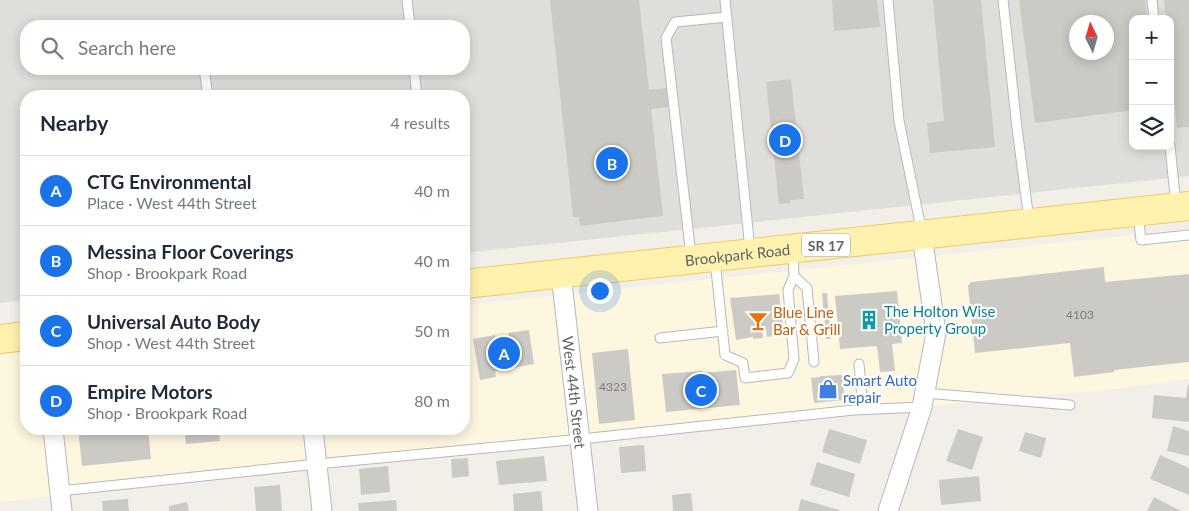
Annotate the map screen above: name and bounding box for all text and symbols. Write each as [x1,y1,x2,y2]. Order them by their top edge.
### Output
north arrow [1069,15,1114,60]
map controls [1129,15,1174,150]
button: + [1129,15,1174,60]
search box [20,20,470,75]
icon: search [38,34,66,62]
text: Search here [78,36,176,59]
button: − [1129,60,1174,105]
button: layers [1129,105,1174,150]
text: Nearby [40,110,108,135]
text: 4 results [390,113,450,132]
pin: D [769,121,801,159]
pin: B [596,144,628,182]
text: CTG Environmental [87,170,252,193]
text: A [50,181,62,200]
text: 40 m [414,181,450,200]
text: Place · West 44th Street [87,193,257,212]
road number: SR 17 [802,234,850,256]
text: Messina Floor Coverings [87,240,294,263]
street label: Brookpark Road [684,240,791,269]
text: B [51,251,61,270]
text: 40 m [414,251,450,270]
text: Shop · Brookpark Road [87,263,247,282]
your location [587,278,613,304]
place label: The Holton Wise Property Group [884,302,996,337]
place label: Blue Line Bar & Grill [773,303,841,338]
house number: 4103 [1066,307,1094,322]
building icon: The Holton Wise Property Group [858,309,880,331]
text: Universal Auto Body [87,310,260,333]
bar icon: Blue Line Bar & Grill [747,310,769,332]
text: C [51,321,61,340]
text: 50 m [414,321,450,340]
text: Shop · West 44th Street [87,333,255,352]
pin: A [488,334,520,372]
street label: West 44th Street [559,335,590,450]
pin: C [685,371,717,409]
place label: Smart Auto repair [843,371,917,406]
shop icon: Smart Auto repair [817,378,839,400]
house number: 4323 [599,379,627,394]
text: Empire Motors [87,380,213,403]
text: D [50,391,62,410]
text: 80 m [414,391,450,410]
text: Shop · Brookpark Road [87,403,247,422]

